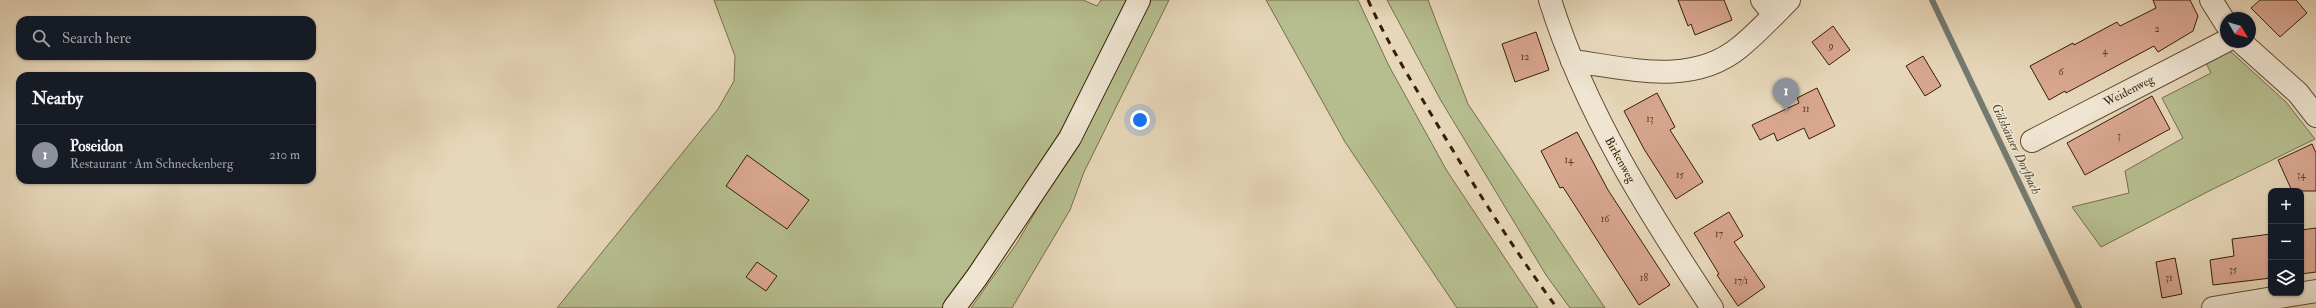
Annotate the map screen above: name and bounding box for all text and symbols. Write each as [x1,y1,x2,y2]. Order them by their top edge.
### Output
north arrow [2220,12,2256,48]
search box [16,16,316,60]
house number: 2 [2154,23,2160,35]
icon: search [30,27,52,49]
text: Search here [62,29,131,48]
house number: 9 [1827,40,1834,52]
house number: 4 [2102,45,2108,57]
house number: 12 [1521,51,1529,63]
house number: 6 [2058,66,2064,78]
street label: Weidenweg [2100,71,2158,111]
pin: 1 [1773,78,1799,111]
text: Nearby [32,88,83,109]
water label: Gölshäuser Dorfbach [1988,101,2044,197]
house number: 11 [1802,103,1810,115]
your location [1130,110,1150,130]
house number: 13 [1646,113,1654,125]
house number: 3 [2117,130,2121,142]
street label: Birkenweg [1601,134,1639,187]
text: Poseidon [70,137,123,156]
text: 1 [43,147,47,163]
text: 210 m [269,147,300,163]
house number: 14 [1565,154,1574,166]
text: Restaurant · Am Schneckenberg [70,156,233,172]
house number: 15 [1676,169,1685,181]
house number: 34 [2296,169,2306,181]
map controls [2268,188,2304,296]
button: + [2268,188,2304,224]
house number: 16 [1601,213,1610,225]
button: − [2268,224,2304,260]
house number: 17 [1715,228,1723,240]
button: layers [2268,260,2304,296]
house number: 35 [2229,264,2238,276]
house number: 18 [1640,272,1648,284]
house number: 31 [2165,272,2173,284]
house number: 17/1 [1734,275,1749,287]

